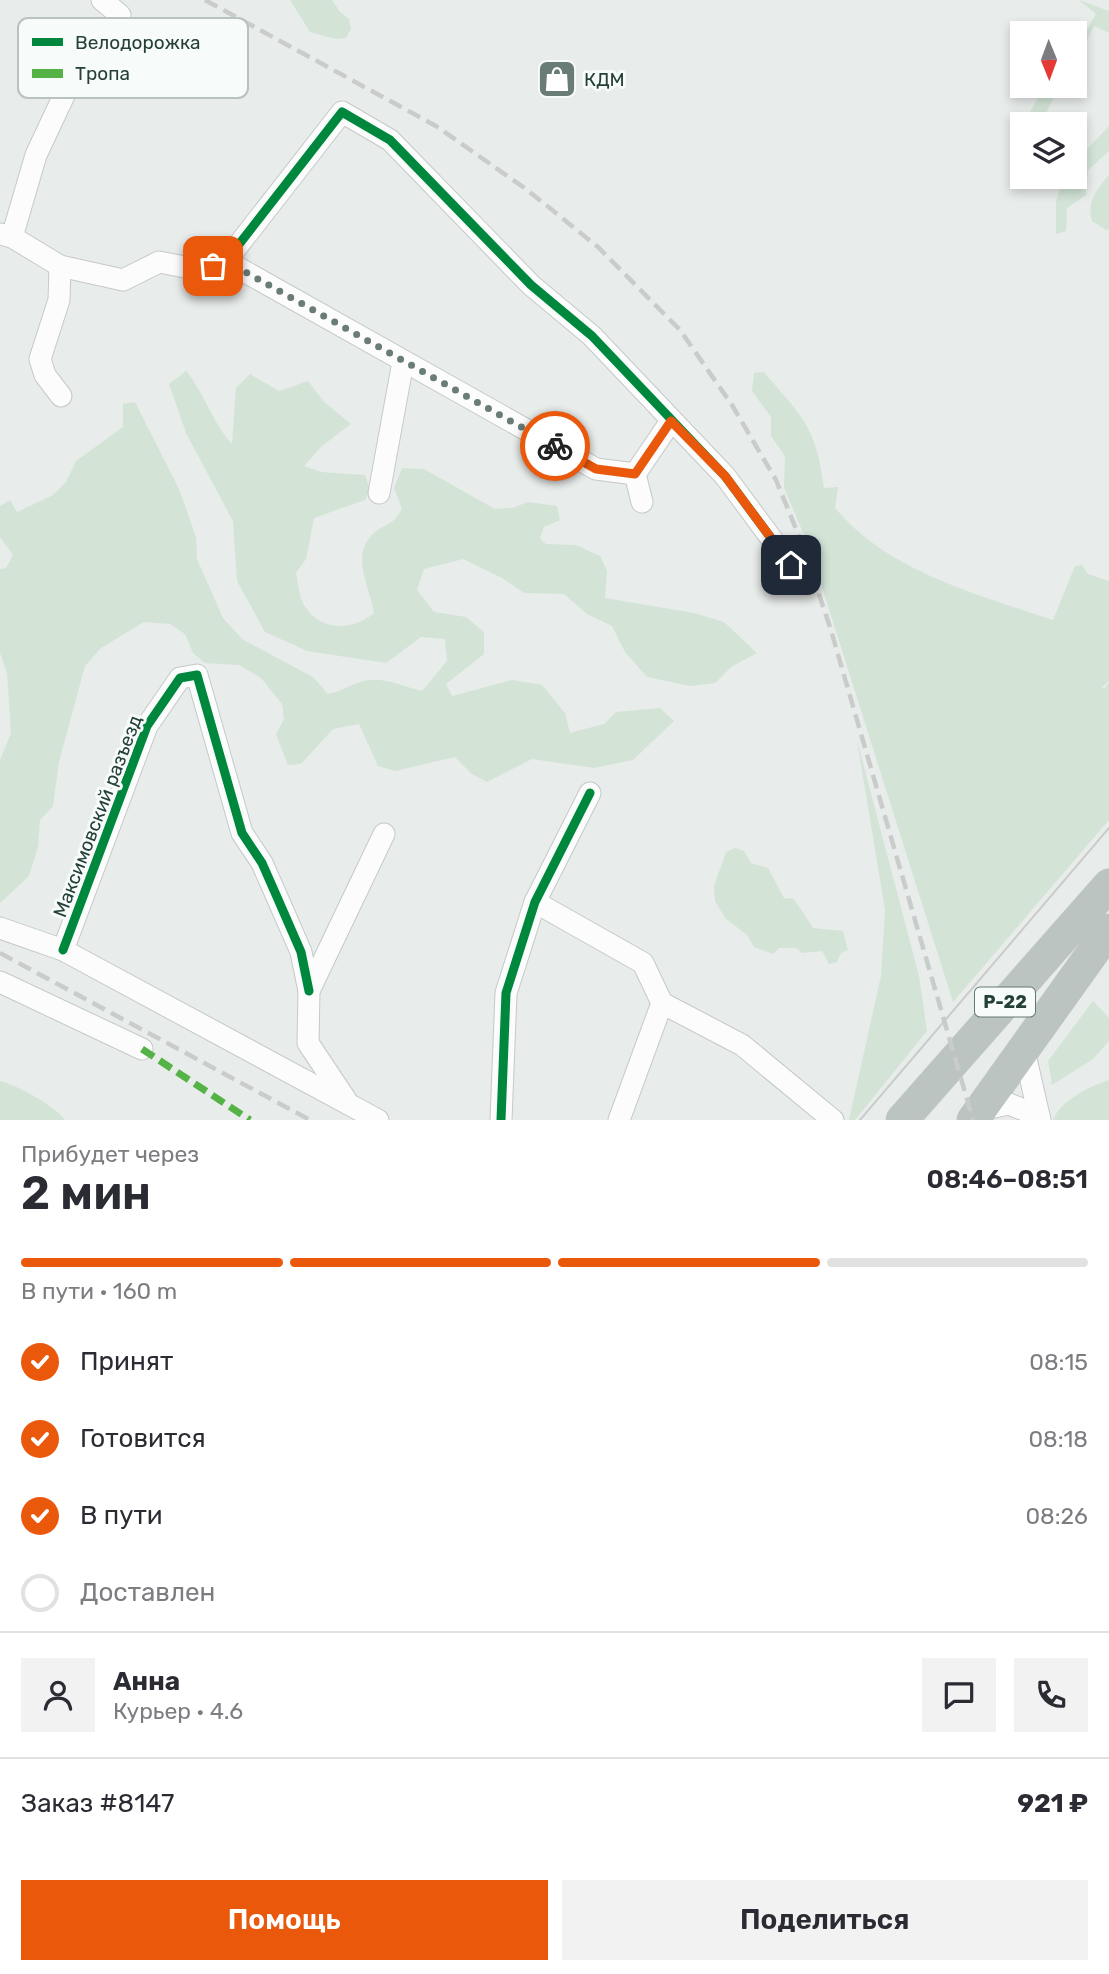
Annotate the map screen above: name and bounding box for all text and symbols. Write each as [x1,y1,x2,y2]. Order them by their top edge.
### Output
legend [18,18,248,98]
north arrow [1010,21,1087,98]
map controls [1010,21,1087,189]
text: Велодорожка [75,31,201,54]
shop icon: КДМ [536,58,578,100]
text: Тропа [75,62,130,85]
place label: КДМ [584,68,625,91]
button: layers [1010,112,1087,189]
pin [183,236,243,296]
icon: bag [194,247,232,285]
courier [520,411,590,481]
icon: bike [536,427,574,465]
pin [761,535,821,595]
icon: home [772,546,810,584]
street label: Максимовский разъезд [48,712,147,920]
road number: Р-22 [975,987,1035,1016]
text: Прибудет через [21,1140,199,1168]
text: 08:46–08:51 [927,1164,1088,1195]
text: 2 мин [21,1166,151,1221]
text: В пути · 160 m [21,1277,177,1305]
icon: check [21,1343,59,1381]
text: Принят [80,1346,173,1377]
text: 08:15 [1029,1348,1088,1376]
icon: check [21,1420,59,1458]
text: Готовится [80,1423,206,1454]
text: 08:18 [1028,1425,1088,1453]
icon: check [21,1497,59,1535]
text: В пути [80,1500,163,1531]
text: 08:26 [1026,1502,1088,1530]
text: Доставлен [80,1577,215,1608]
button: person [21,1658,95,1732]
button: chat [922,1658,996,1732]
button: phone [1014,1658,1088,1732]
text: Анна [113,1666,180,1697]
text: Курьер · 4.6 [113,1697,243,1725]
text: Заказ #8147 [21,1788,174,1819]
text: 921 ₽ [1017,1788,1088,1819]
button: Помощь [21,1880,548,1960]
button: Поделиться [562,1880,1088,1960]

